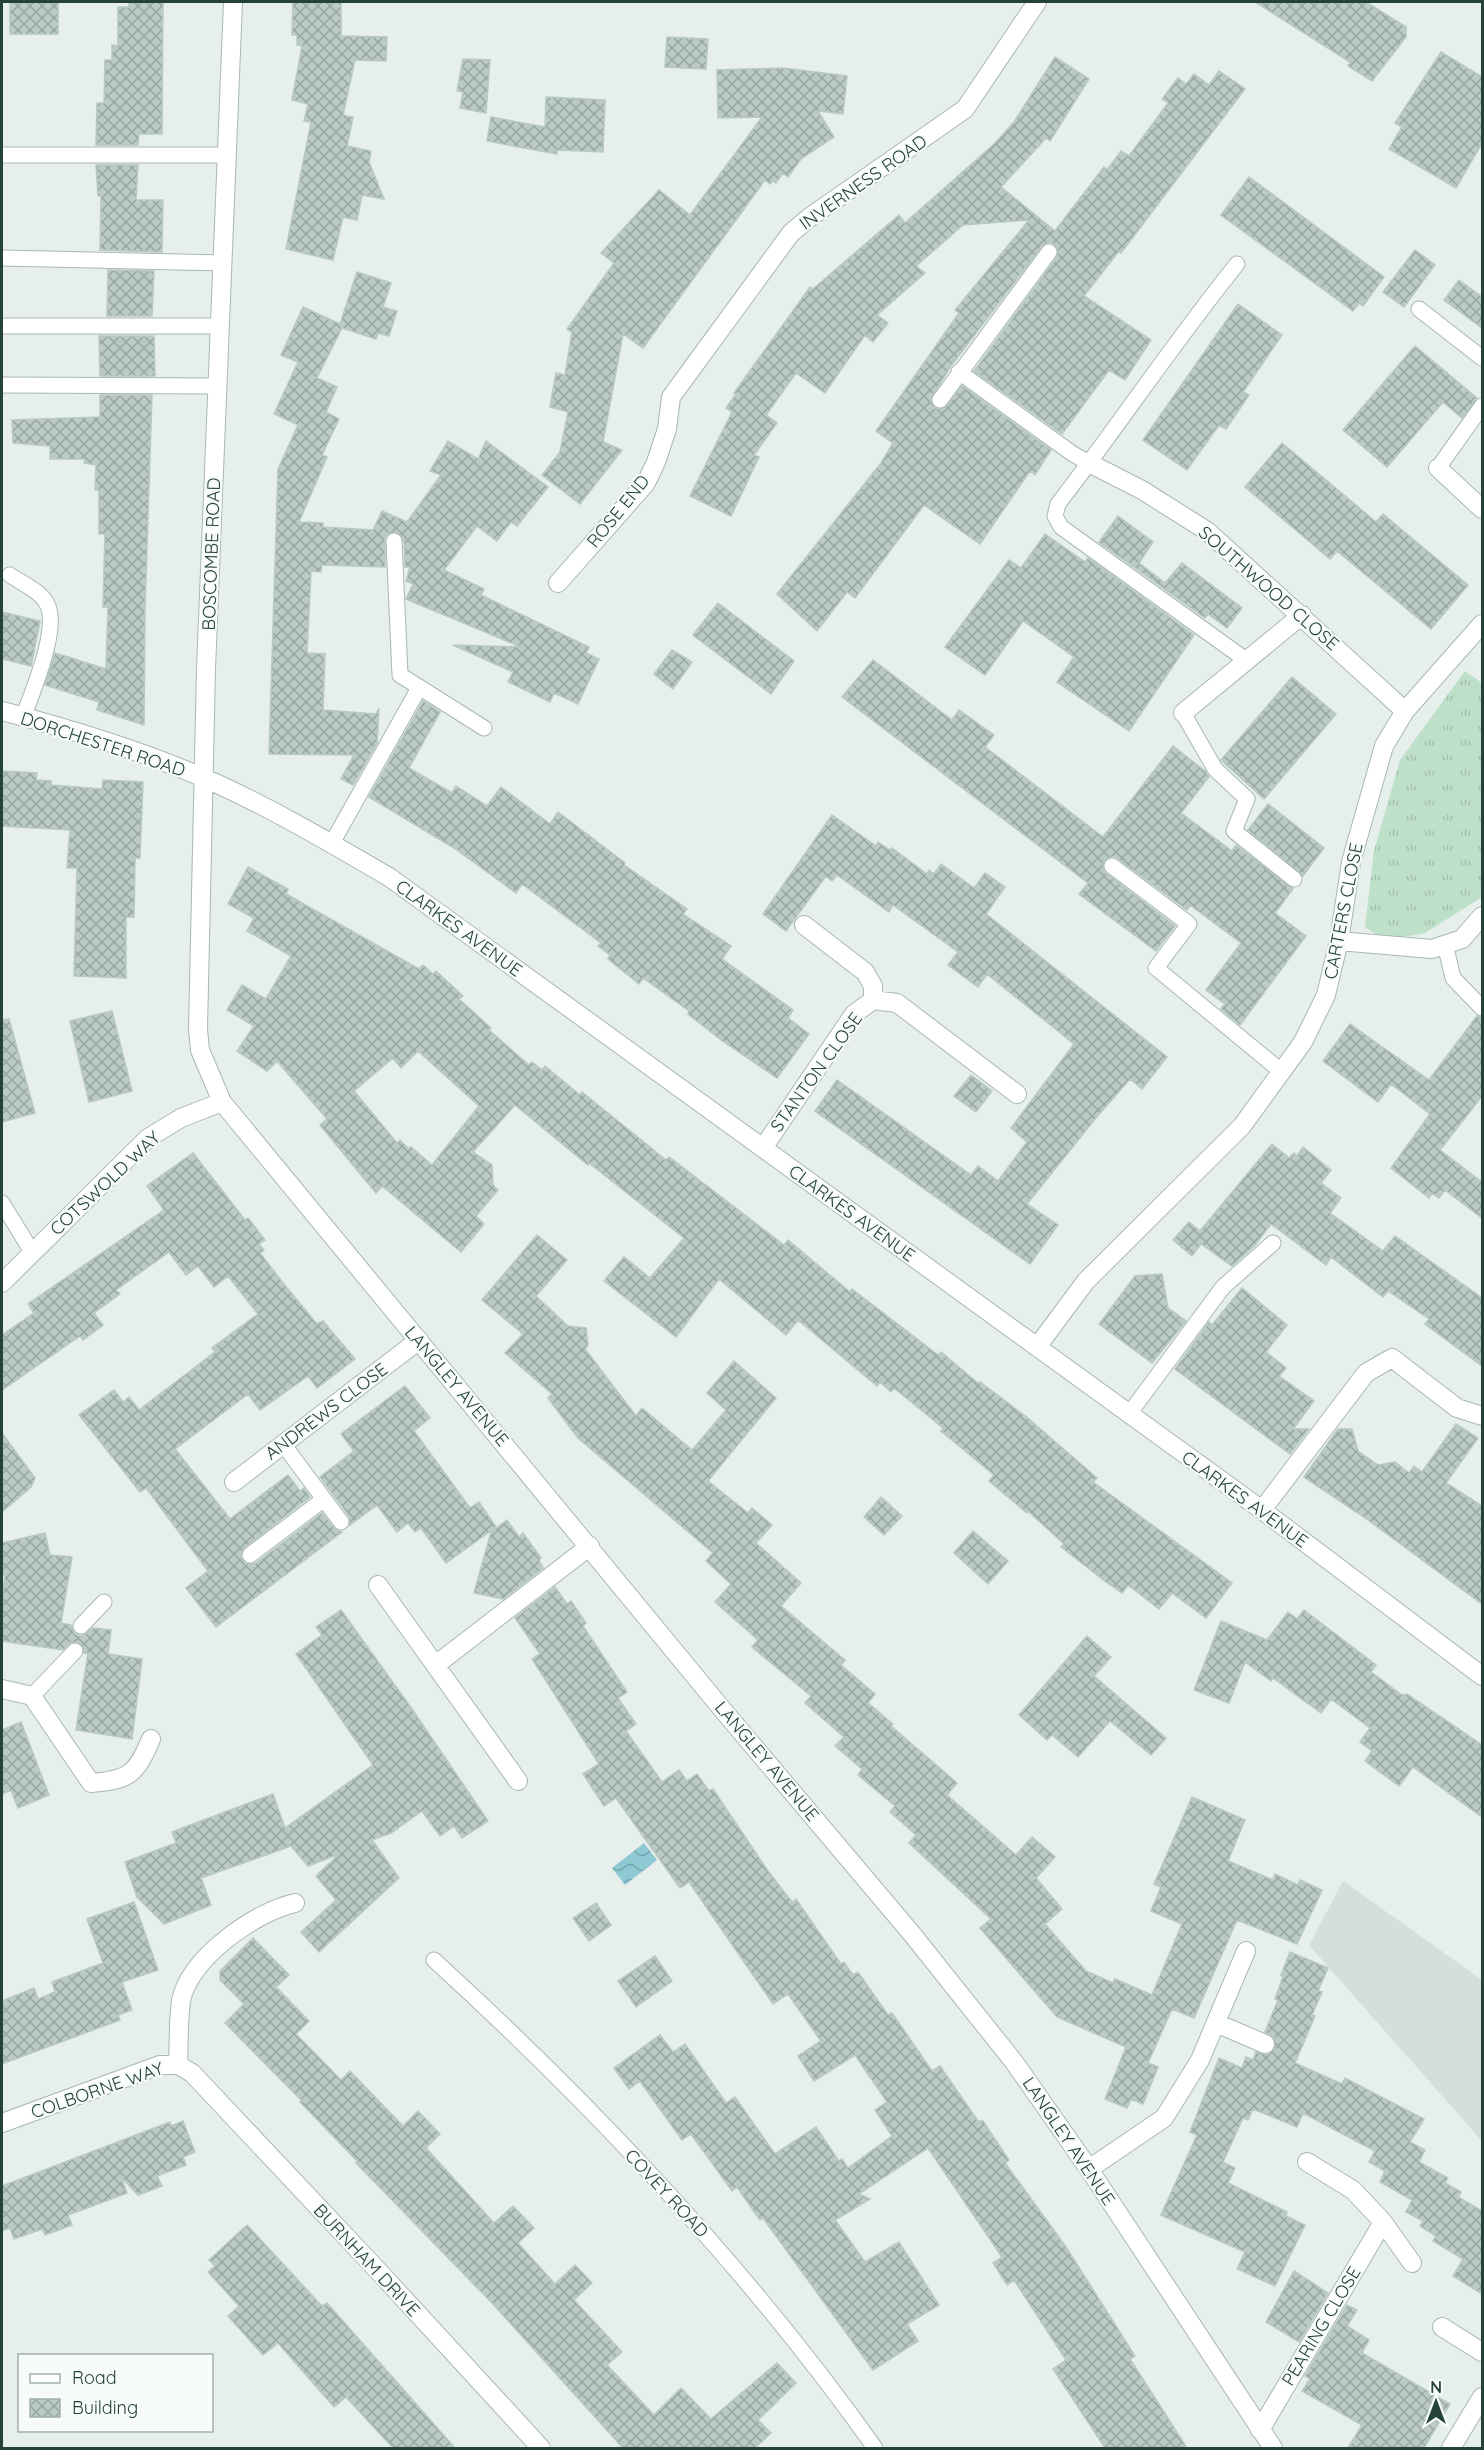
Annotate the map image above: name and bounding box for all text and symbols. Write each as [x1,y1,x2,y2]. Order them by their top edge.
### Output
street label: INVERNESS ROAD [795,129,931,235]
street label: ROSE END [582,470,654,552]
street label: BOSCOMBE ROAD [197,477,225,631]
street label: SOUTHWOOD CLOSE [1194,521,1344,655]
street label: DORCHESTER ROAD [18,707,188,782]
street label: CARTERS CLOSE [1318,841,1368,981]
street label: CLARKES AVENUE [391,874,527,982]
street label: STANTON CLOSE [765,1008,867,1136]
street label: COTSWOLD WAY [45,1126,165,1240]
street label: CLARKES AVENUE [784,1159,920,1267]
street label: LANGLEY AVENUE [400,1321,514,1451]
street label: ANDREWS CLOSE [260,1357,392,1465]
street label: CLARKES AVENUE [1177,1445,1313,1553]
street label: LANGLEY AVENUE [710,1696,824,1826]
street label: COLBORNE WAY [28,2057,166,2123]
street label: LANGLEY AVENUE [1018,2072,1120,2210]
street label: COVEY ROAD [620,2144,714,2242]
street label: BURNHAM DRIVE [309,2199,425,2321]
street label: PEARING CLOSE [1276,2262,1366,2390]
legend [18,2354,213,2432]
text: Road [72,2366,117,2389]
north arrow [1406,2372,1466,2432]
text: N [1430,2377,1442,2397]
text: Building [72,2396,138,2419]

